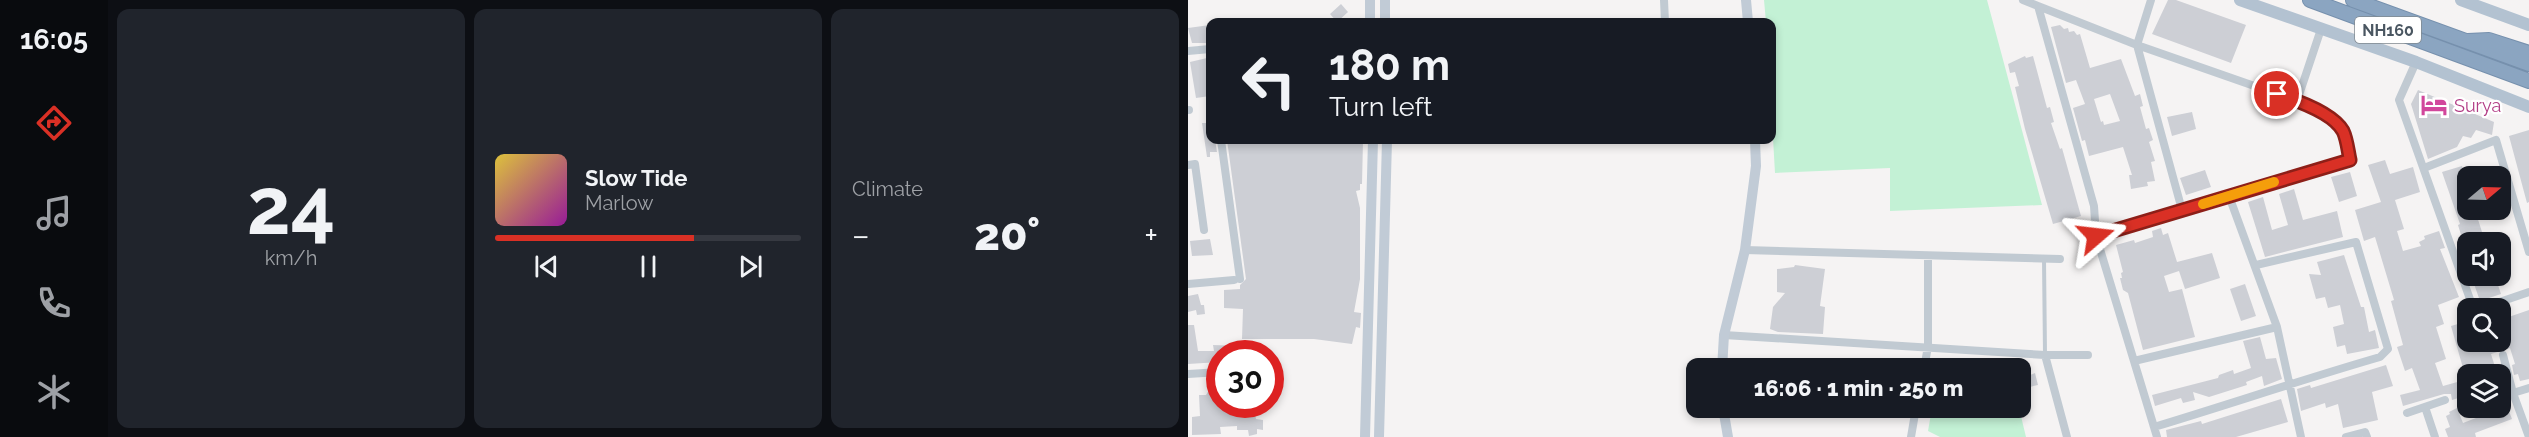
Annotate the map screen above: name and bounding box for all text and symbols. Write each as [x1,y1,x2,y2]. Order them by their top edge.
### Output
road number: NH160 [2355,17,2421,43]
text: 16:05 [20,24,88,55]
text: 180 m [1329,41,1450,90]
icon: left [1230,42,1308,120]
pin [2251,68,2302,119]
icon: arrive [2260,77,2293,110]
hotel icon: Surya [2419,90,2449,120]
text: Turn left [1329,91,1432,122]
place label: Surya [2454,95,2501,116]
icon: directions [33,102,75,144]
text: 24 [247,161,335,252]
text: Slow Tide [585,165,687,191]
north arrow [2457,166,2511,220]
map controls [2457,166,2511,418]
text: Climate [852,177,923,201]
text: Marlow [585,191,654,215]
icon: music [33,192,75,234]
position arrow [2064,204,2128,268]
text: 20° [974,208,1040,261]
text: − [852,216,870,255]
text: + [1144,216,1158,255]
button: sound [2457,232,2511,286]
text: km/h [265,246,317,270]
icon: previous [530,250,563,283]
icon: pause [632,250,665,283]
icon: next [734,250,767,283]
icon: phone [33,282,75,324]
button: search [2457,298,2511,352]
speed limit sign: 30 [1206,340,1284,418]
button: layers [2457,364,2511,418]
icon: climate [33,371,75,413]
text: 16:06 · 1 min · 250 m [1754,375,1963,401]

